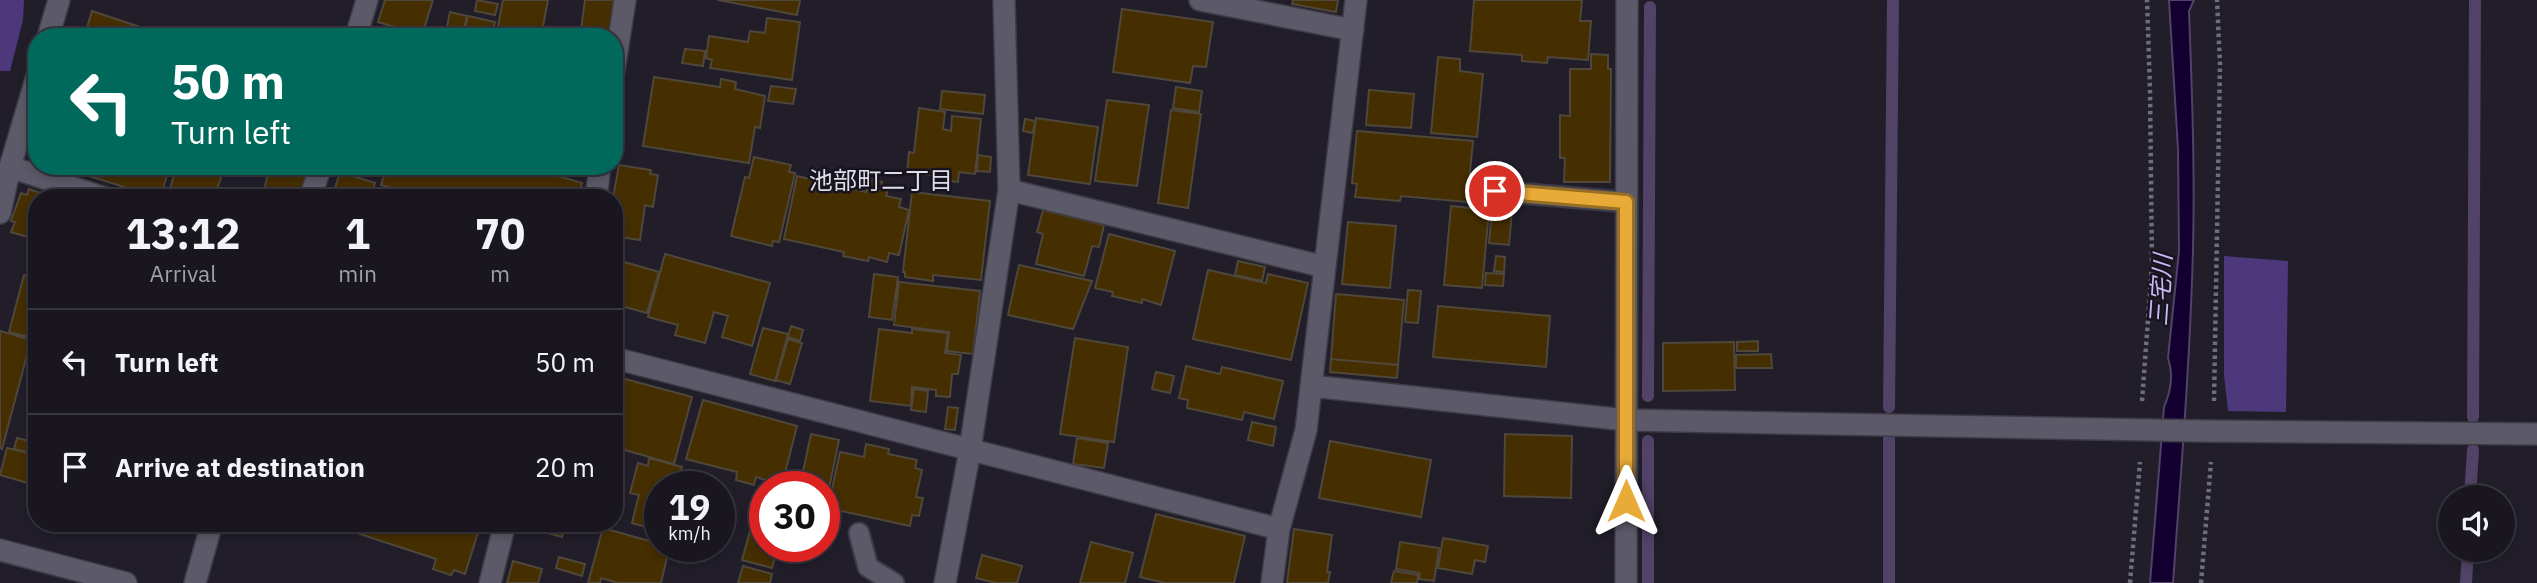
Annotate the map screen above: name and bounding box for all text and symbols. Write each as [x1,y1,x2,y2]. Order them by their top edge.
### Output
text: 50 m [171,49,285,112]
icon: left [56,56,147,147]
text: Turn left [171,111,291,153]
pin [1465,161,1525,221]
district label: 池部町二丁目 [809,164,953,196]
icon: arrive [1476,172,1514,210]
text: 13:12 [126,206,240,261]
text: 1 [345,206,370,261]
text: 70 [475,206,525,261]
water label: 三宅川 [2142,250,2179,327]
text: Arrival [150,258,217,288]
text: min [338,258,377,288]
text: m [490,258,510,288]
icon: left [56,343,94,381]
text: Turn left [115,345,218,379]
text: 50 m [535,345,595,379]
icon: arrive [56,448,94,486]
text: Arrive at destination [115,450,365,484]
text: 20 m [535,450,595,484]
position arrow [1589,464,1663,538]
speed limit sign: 30 [749,471,840,562]
text: 19 [668,484,711,530]
map controls [2438,485,2515,562]
button: sound [2438,485,2515,562]
text: km/h [668,522,711,545]

